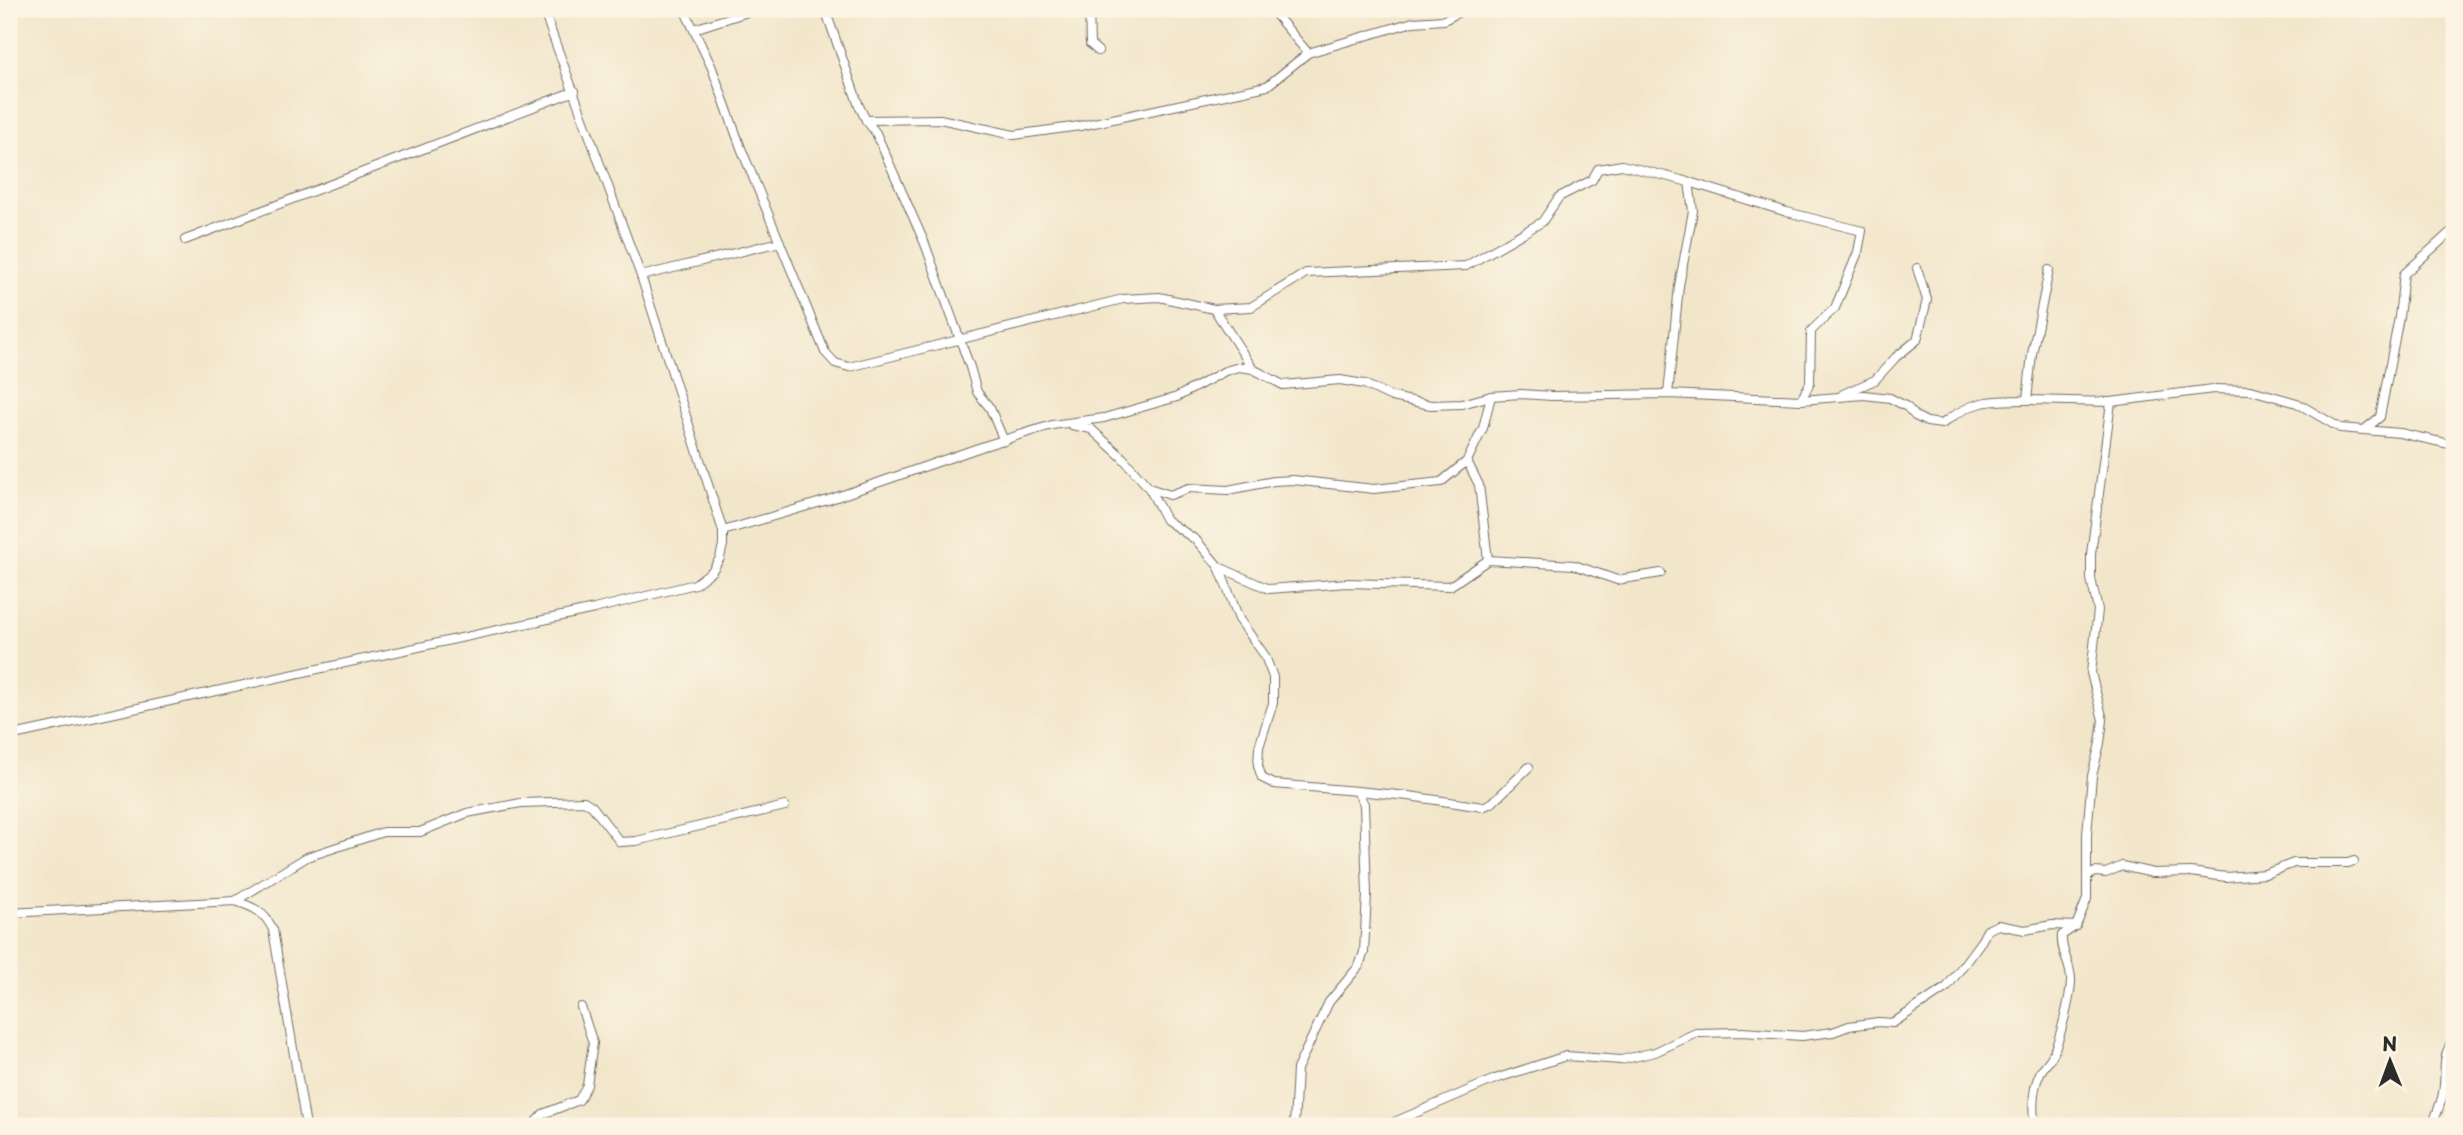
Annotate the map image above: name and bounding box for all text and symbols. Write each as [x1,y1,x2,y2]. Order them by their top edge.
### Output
north arrow [2354,1026,2424,1096]
text: N [2382,1029,2397,1057]

